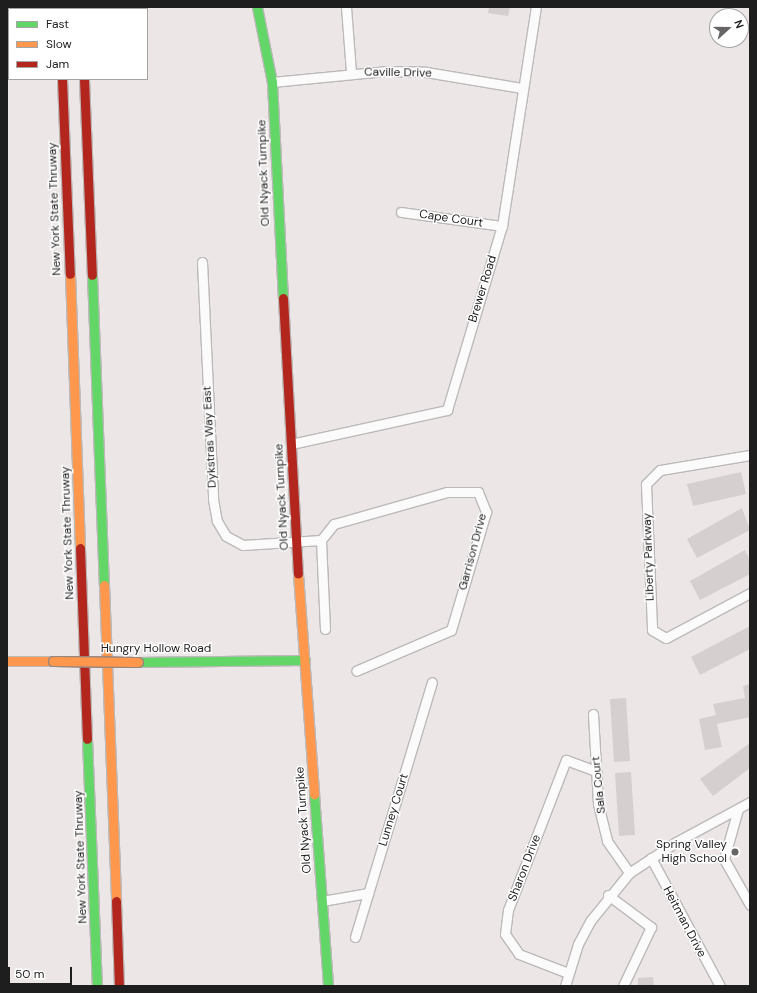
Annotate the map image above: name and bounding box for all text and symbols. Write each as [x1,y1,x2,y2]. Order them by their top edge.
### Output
legend [8,8,148,80]
north arrow [709,8,749,48]
text: Fast [46,16,69,32]
text: N [731,18,747,30]
text: Slow [46,36,72,52]
text: Jam [46,56,69,72]
street label: Caville Drive [364,65,432,81]
street label: Old Nyack Turnpike [255,119,273,227]
street label: New York State Thruway [45,142,65,276]
street label: Cape Court [418,207,484,231]
street label: Brewer Road [466,254,500,324]
street label: Dykstras Way East [200,386,220,488]
street label: Old Nyack Turnpike [272,443,292,551]
street label: New York State Thruway [58,466,78,600]
street label: Garrison Drive [456,512,490,592]
street label: Liberty Parkway [640,513,658,601]
street label: Hungry Hollow Road [101,642,211,656]
street label: Sala Court [589,756,609,814]
street label: Old Nyack Turnpike [293,766,315,874]
street label: Lunney Court [376,772,412,848]
street label: New York State Thruway [71,790,91,924]
street label: Sharon Drive [506,833,544,903]
place label: Spring Valley High School [656,838,727,866]
marker: Spring Valley High School [730,847,740,857]
street label: Heitman Drive [659,884,709,960]
scale bar [10,959,74,985]
text: 50 m [15,966,44,982]

